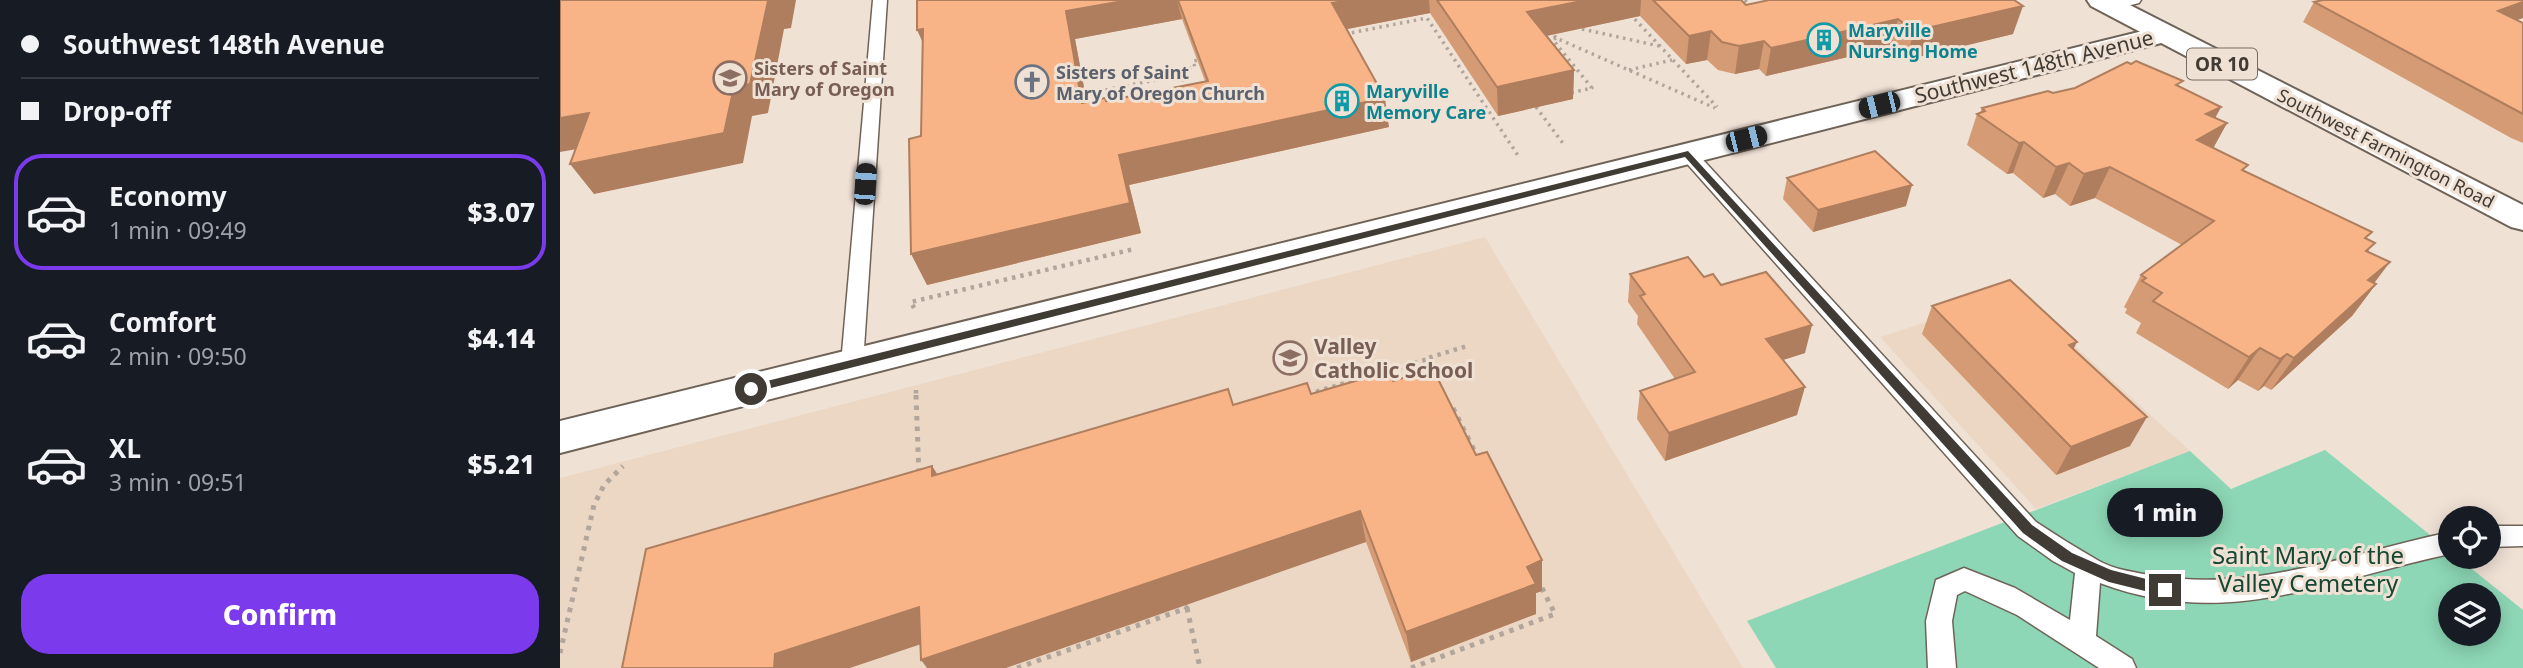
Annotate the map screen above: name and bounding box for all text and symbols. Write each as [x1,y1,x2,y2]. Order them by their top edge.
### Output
place label: Maryville Nursing Home [1848,18,1978,63]
building icon: Maryville Nursing Home [1805,21,1843,59]
street label: Southwest 148th Avenue [1912,23,2156,109]
text: Southwest 148th Avenue [63,26,385,62]
road number: OR 10 [2187,48,2257,80]
place label: Sisters of Saint Mary of Oregon [754,56,895,101]
school or university icon: Sisters of Saint Mary of Oregon [711,59,749,97]
place label: Sisters of Saint Mary of Oregon Church [1056,60,1265,105]
church icon: Sisters of Saint Mary of Oregon Church [1013,63,1051,101]
place label: Maryville Memory Care [1366,79,1486,124]
building icon: Maryville Memory Care [1323,82,1361,120]
street label: Southwest Farmington Road [2273,83,2499,213]
car [1857,90,1902,120]
text: Drop-off [63,93,170,129]
car [1724,124,1769,154]
car [854,162,877,206]
text: Economy [109,178,227,214]
icon: car [25,181,88,244]
text: $3.07 [468,194,535,230]
text: 1 min · 09:49 [109,214,247,246]
text: Comfort [109,304,217,340]
icon: car [25,307,88,370]
text: $4.14 [468,320,535,356]
place label: Valley Catholic School [1314,332,1473,384]
school or university icon: Valley Catholic School [1271,339,1309,377]
text: 2 min · 09:50 [109,340,247,372]
route start [735,373,767,405]
text: XL [109,430,141,466]
icon: car [25,433,88,496]
text: $5.21 [468,446,535,482]
text: 3 min · 09:51 [109,466,247,498]
callout: 1 min [2107,489,2223,538]
text: 1 min [2133,496,2197,528]
map controls [2438,506,2501,646]
button: locate [2438,506,2501,569]
park label: Saint Mary of the Valley Cemetery [2212,538,2404,599]
button: Confirm [21,574,539,654]
route end [2149,574,2181,606]
button: layers [2438,583,2501,646]

